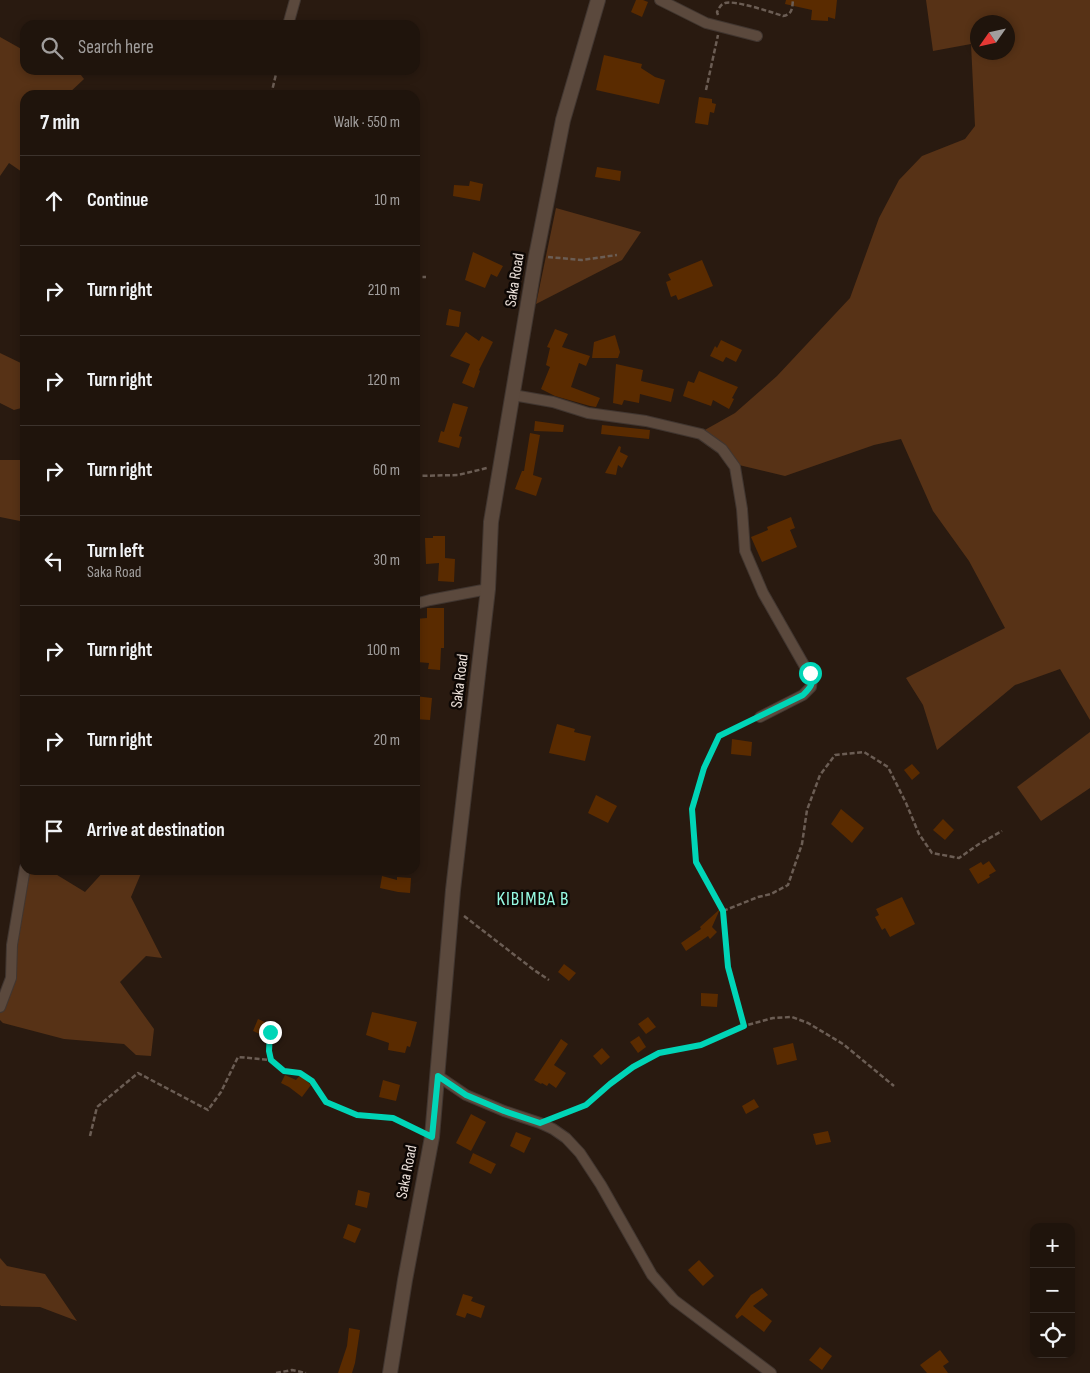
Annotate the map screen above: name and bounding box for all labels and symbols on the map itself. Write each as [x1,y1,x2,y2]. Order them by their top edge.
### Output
north arrow [970,15,1015,60]
street label: Saka Road [501,252,529,308]
street label: Saka Road [447,653,473,709]
route start [799,662,822,685]
district label: KIBIMBA B [497,888,569,911]
route end [259,1021,282,1044]
street label: Saka Road [392,1143,422,1201]

